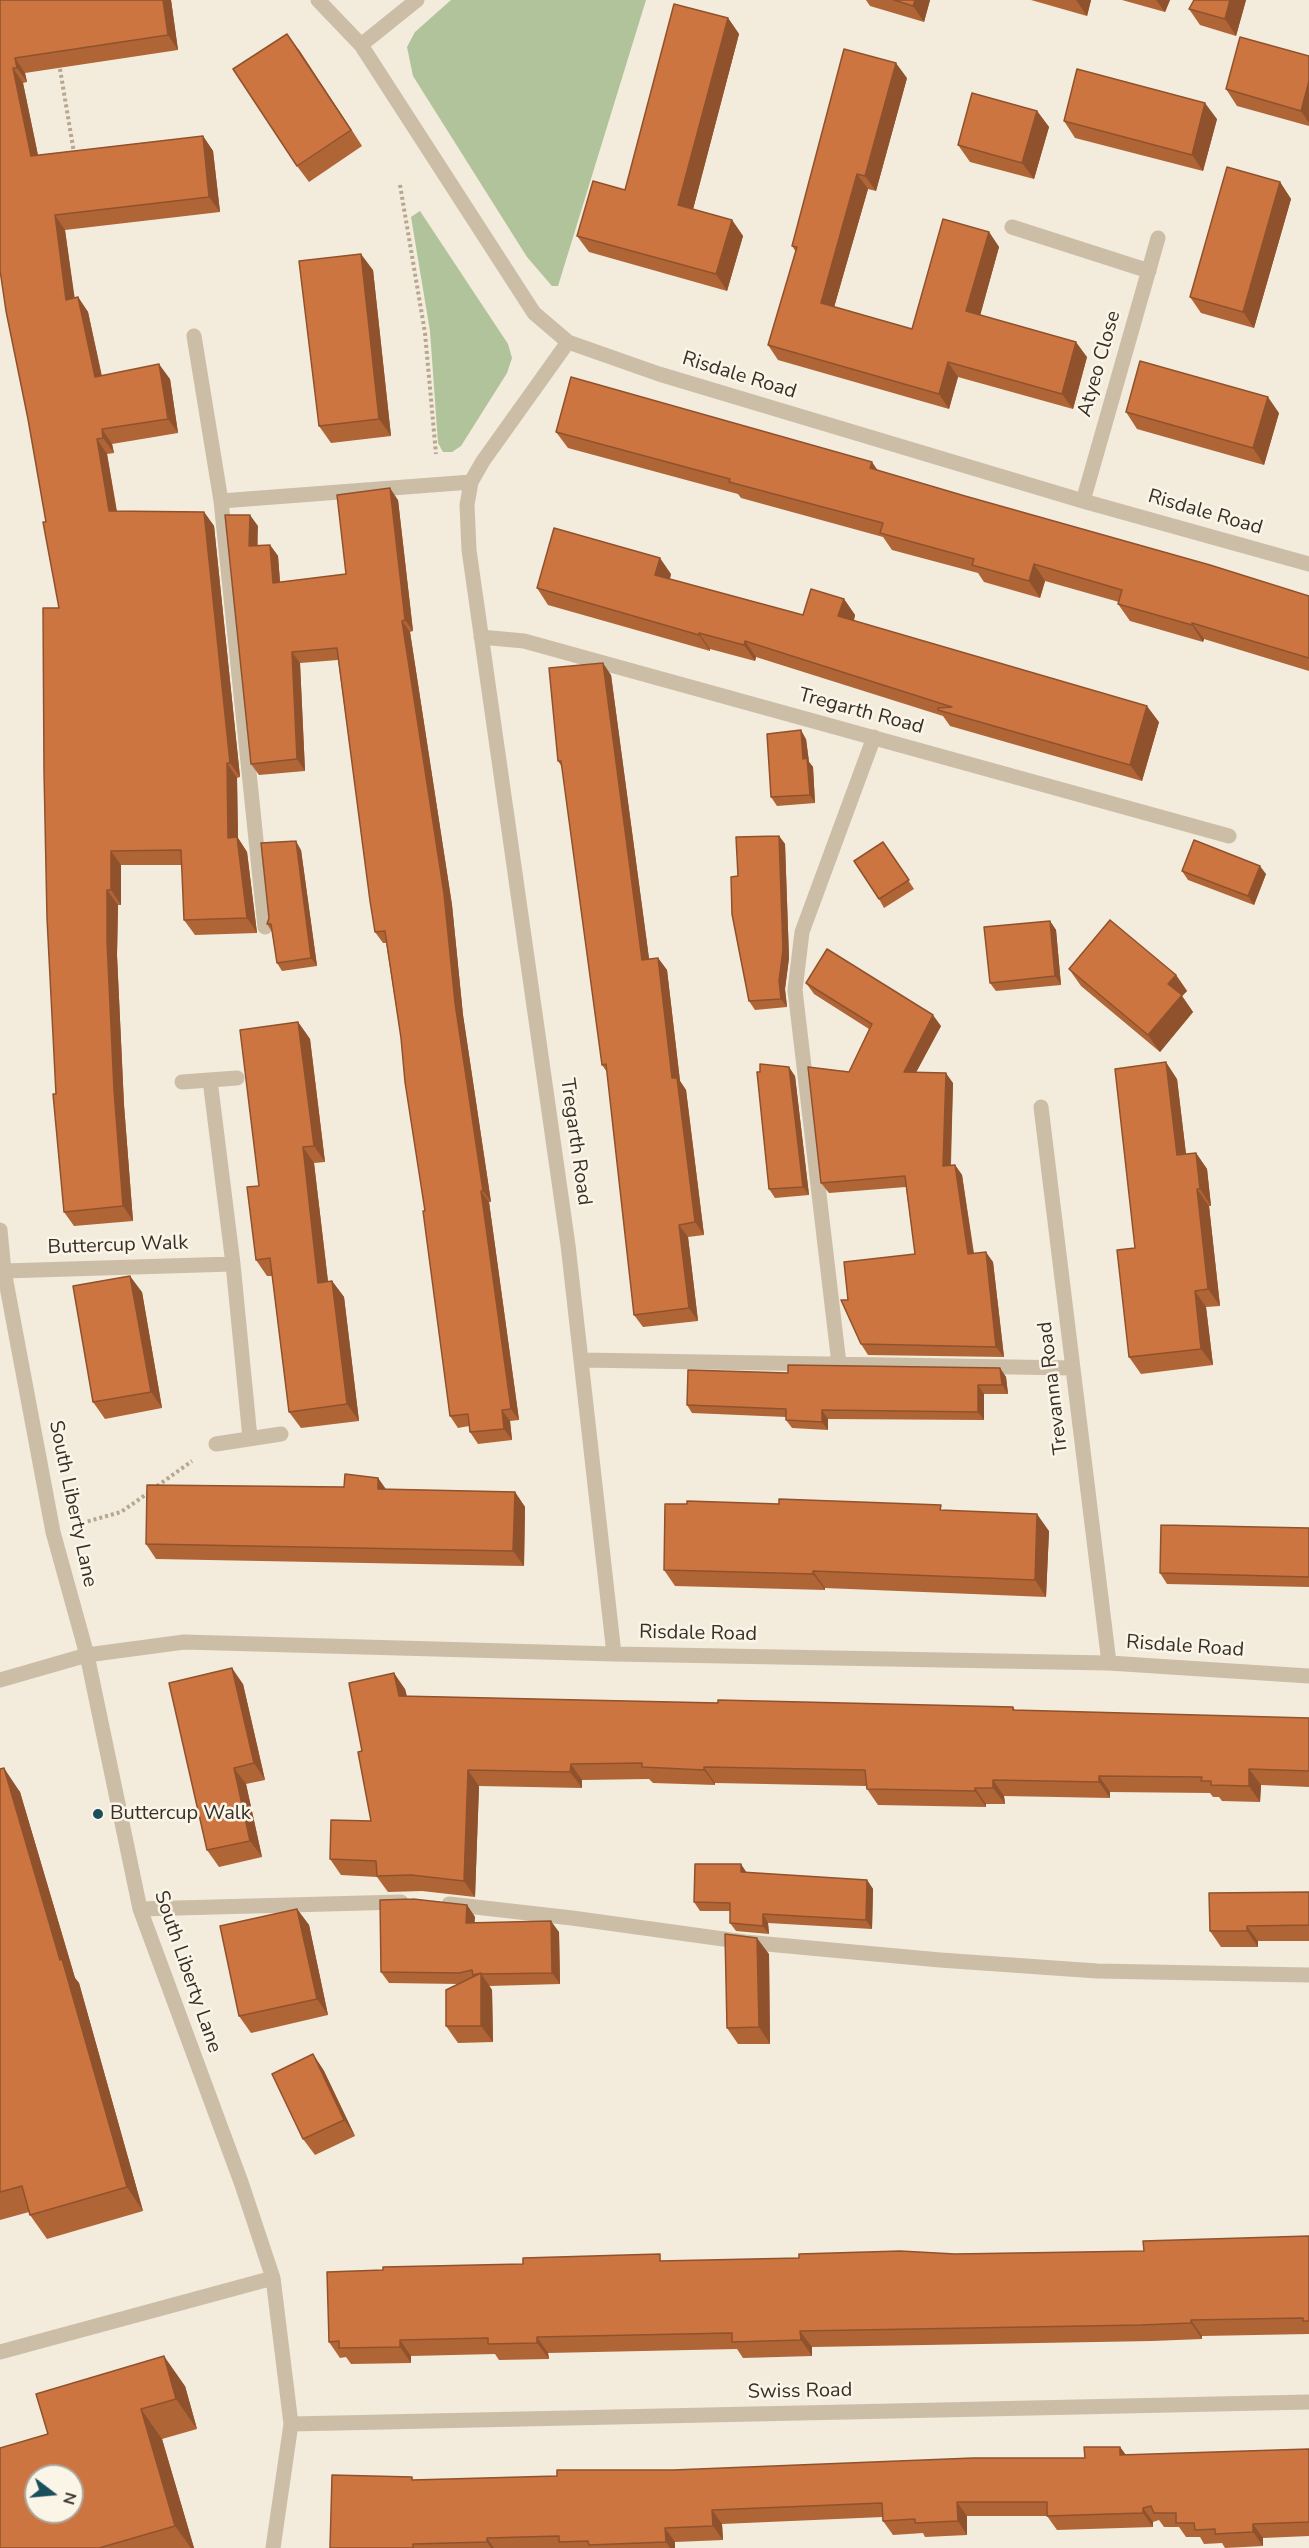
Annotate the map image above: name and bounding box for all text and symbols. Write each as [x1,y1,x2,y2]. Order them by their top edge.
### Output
street label: Atyeo Close [1073,308,1127,420]
street label: Risdale Road [679,347,799,405]
street label: Risdale Road [1145,485,1265,541]
street label: Tregarth Road [796,684,926,740]
street label: Tregarth Road [554,1077,596,1207]
street label: Buttercup Walk [47,1232,189,1260]
street label: Trevanna Road [1034,1320,1074,1456]
street label: South Liberty Lane [43,1419,101,1589]
street label: Risdale Road [639,1621,757,1647]
street label: Risdale Road [1125,1631,1245,1663]
place label: Buttercup Walk [110,1802,251,1826]
marker: Buttercup Walk [91,1807,105,1821]
street label: South Liberty Lane [148,1888,226,2056]
street label: Swiss Road [748,2379,852,2405]
north arrow [24,2464,84,2524]
text: N [57,2490,82,2507]

